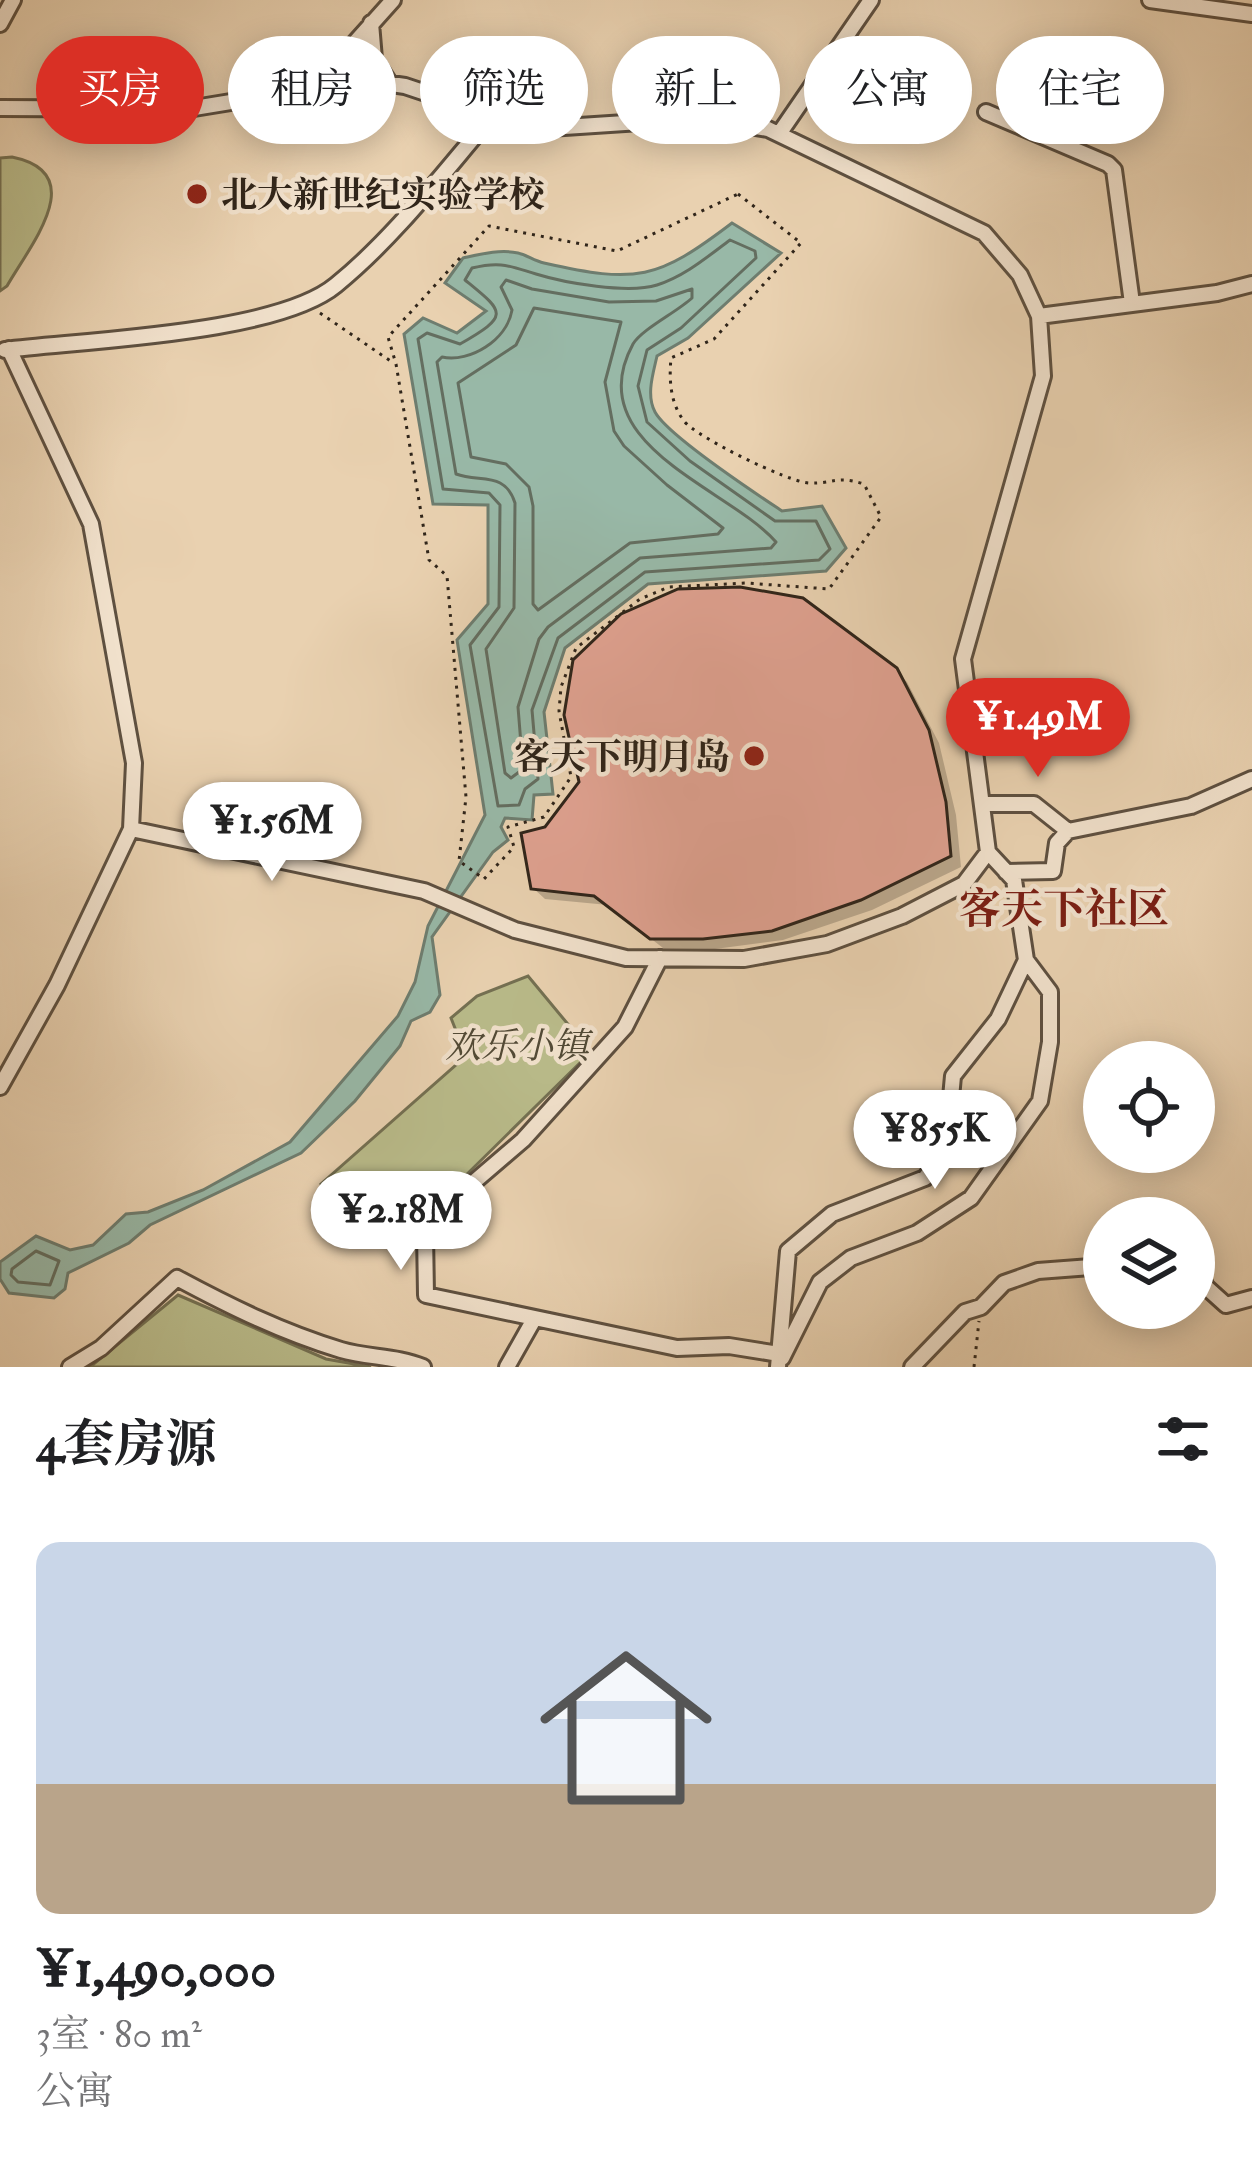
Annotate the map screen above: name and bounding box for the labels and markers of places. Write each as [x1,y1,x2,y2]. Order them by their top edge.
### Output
place label: 北大新世纪实验学校 [221,173,545,218]
marker: 北大新世纪实验学校 [184,181,210,207]
pin: ¥1.49M [940,678,1136,780]
place label: 客天下明月岛 [514,735,730,780]
marker: 客天下明月岛 [741,743,767,769]
pin: ¥1.56M [174,782,370,884]
pin: ¥855K [851,1090,1019,1192]
pin: ¥2.18M [303,1171,499,1273]

